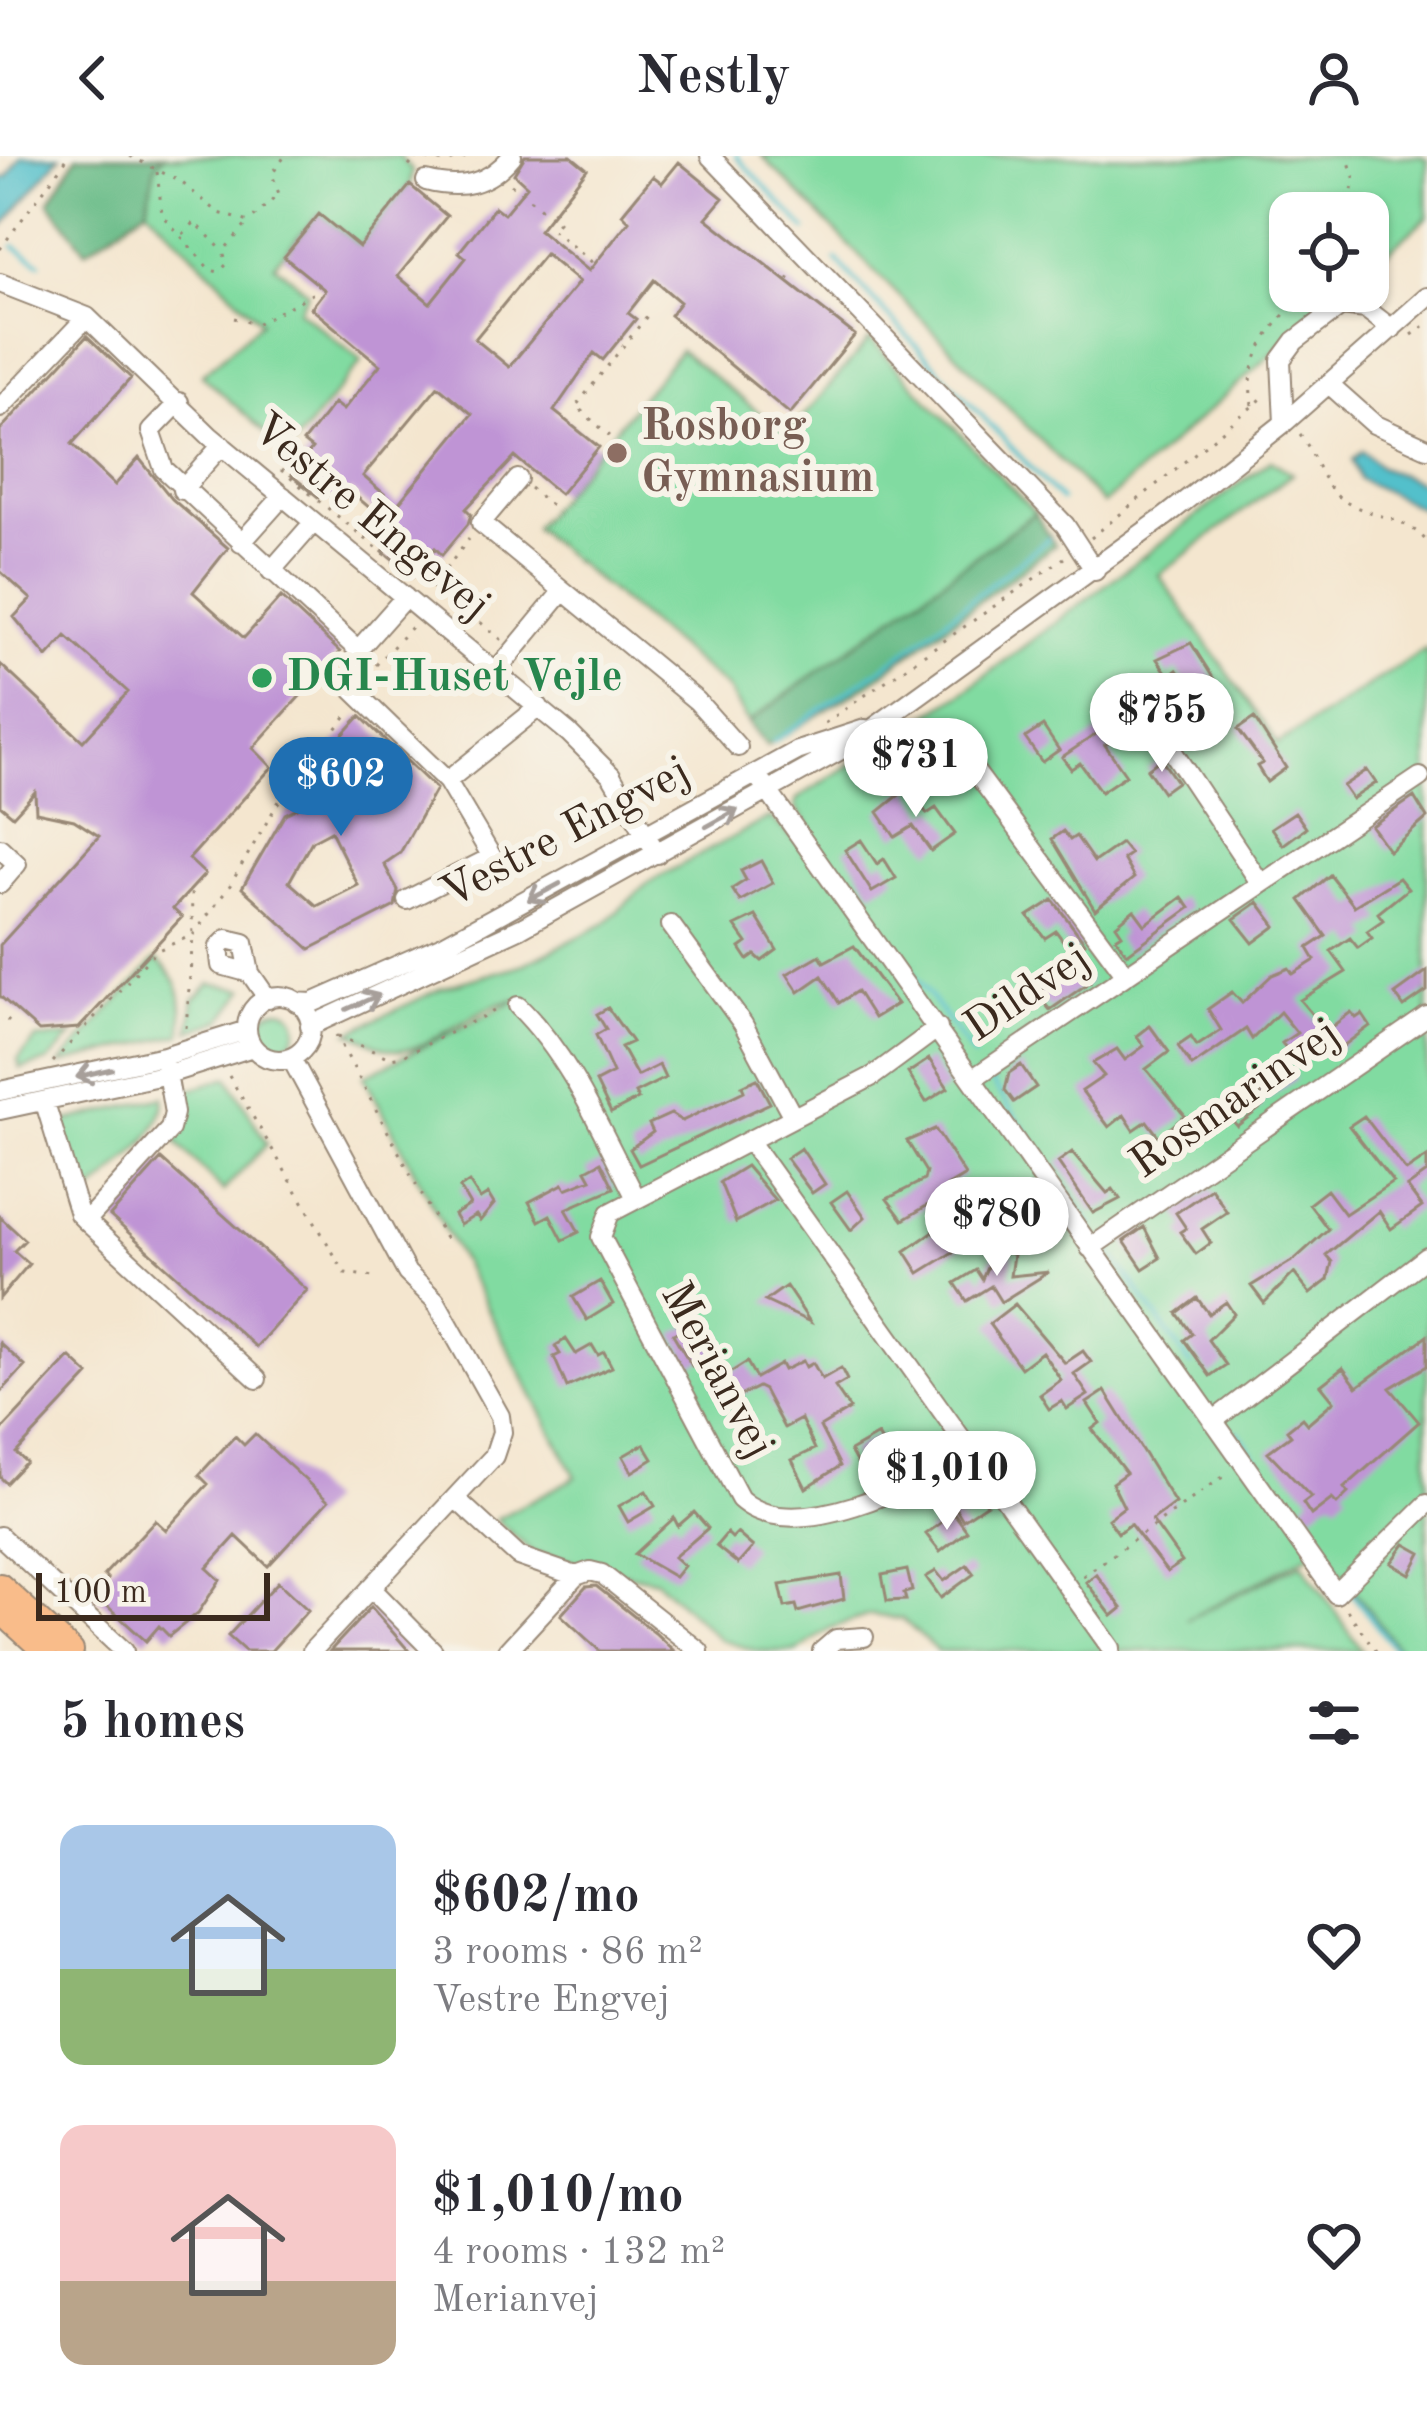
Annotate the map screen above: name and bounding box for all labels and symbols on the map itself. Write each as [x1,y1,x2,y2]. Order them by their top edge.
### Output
place label: Rosborg Gymnasium [641,405,874,502]
street label: Vestre Engevej [242,406,498,630]
marker: Rosborg Gymnasium [604,440,630,466]
place label: DGI-Huset Vejle [286,656,623,701]
marker: DGI-Huset Vejle [249,665,275,691]
pin: $755 [1091,673,1233,775]
pin: $731 [845,718,987,820]
pin: $602 [270,737,412,839]
street label: Vestre Engvej [434,750,698,918]
one-way arrow [703,806,738,829]
one-way arrow [527,881,562,904]
street label: Dildvej [958,936,1098,1052]
one-way arrow [344,990,380,1012]
street label: Rosmarinvej [1123,1012,1349,1188]
one-way arrow [76,1063,114,1085]
pin: $780 [926,1177,1068,1279]
street label: Merianvej [651,1276,781,1466]
pin: $1,010 [849,1431,1045,1533]
scale bar [36,1567,270,1620]

